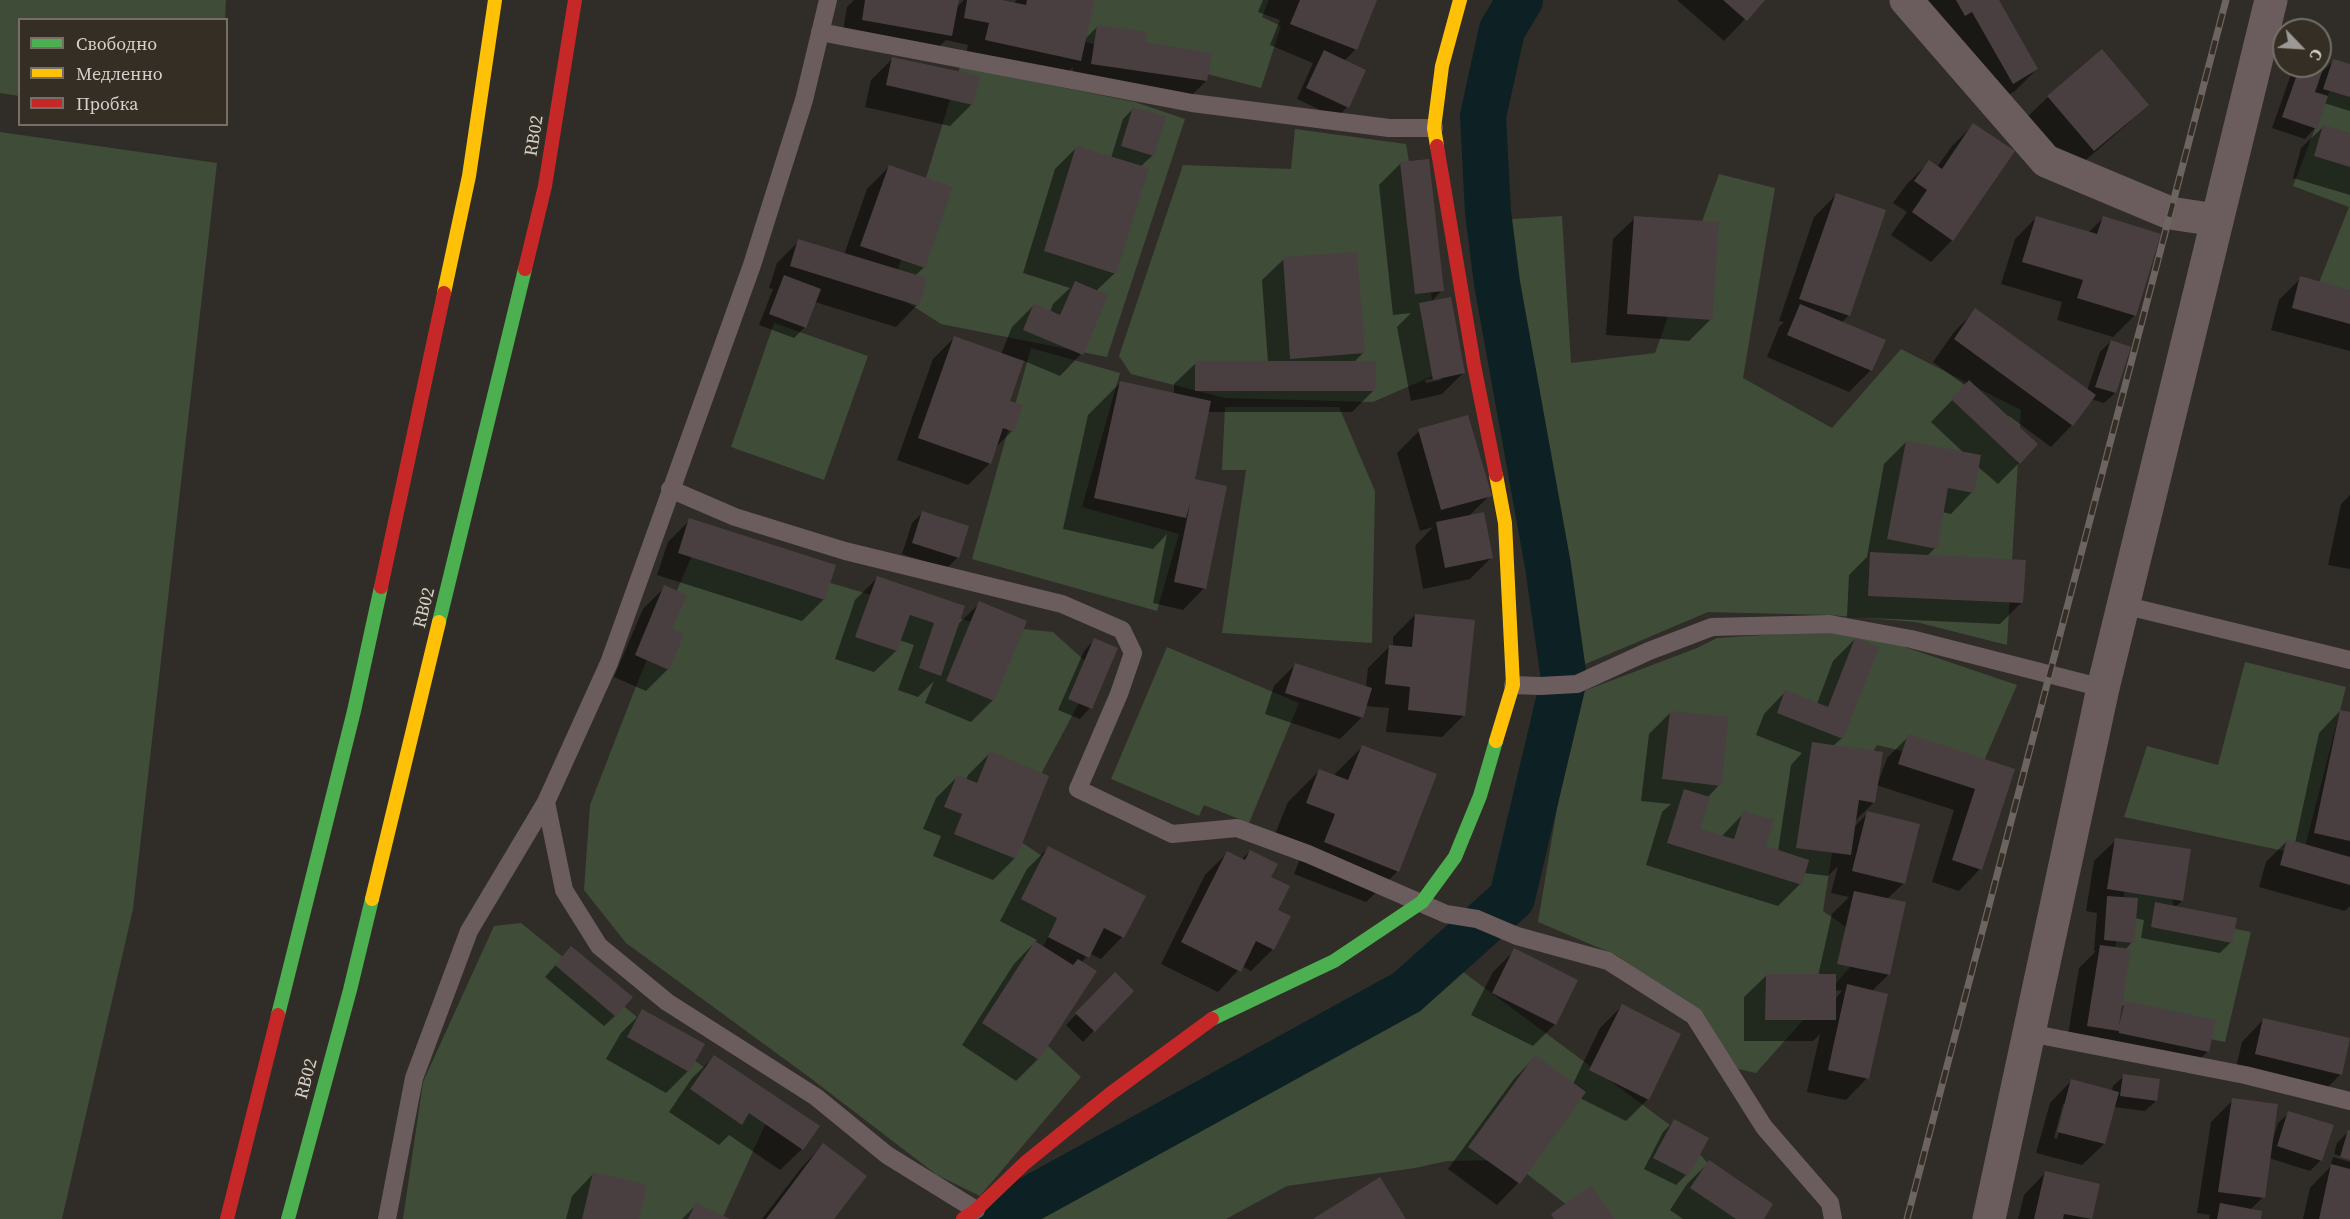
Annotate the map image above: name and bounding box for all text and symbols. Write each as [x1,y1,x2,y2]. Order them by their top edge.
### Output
legend [18,18,228,126]
north arrow [2272,18,2332,78]
text: Свободно [76,31,157,56]
text: С [2304,46,2329,64]
text: Медленно [76,61,163,86]
text: Пробка [76,91,138,116]
street label: RB02 [521,114,549,158]
street label: RB02 [410,585,440,631]
street label: RB02 [291,1056,323,1102]

